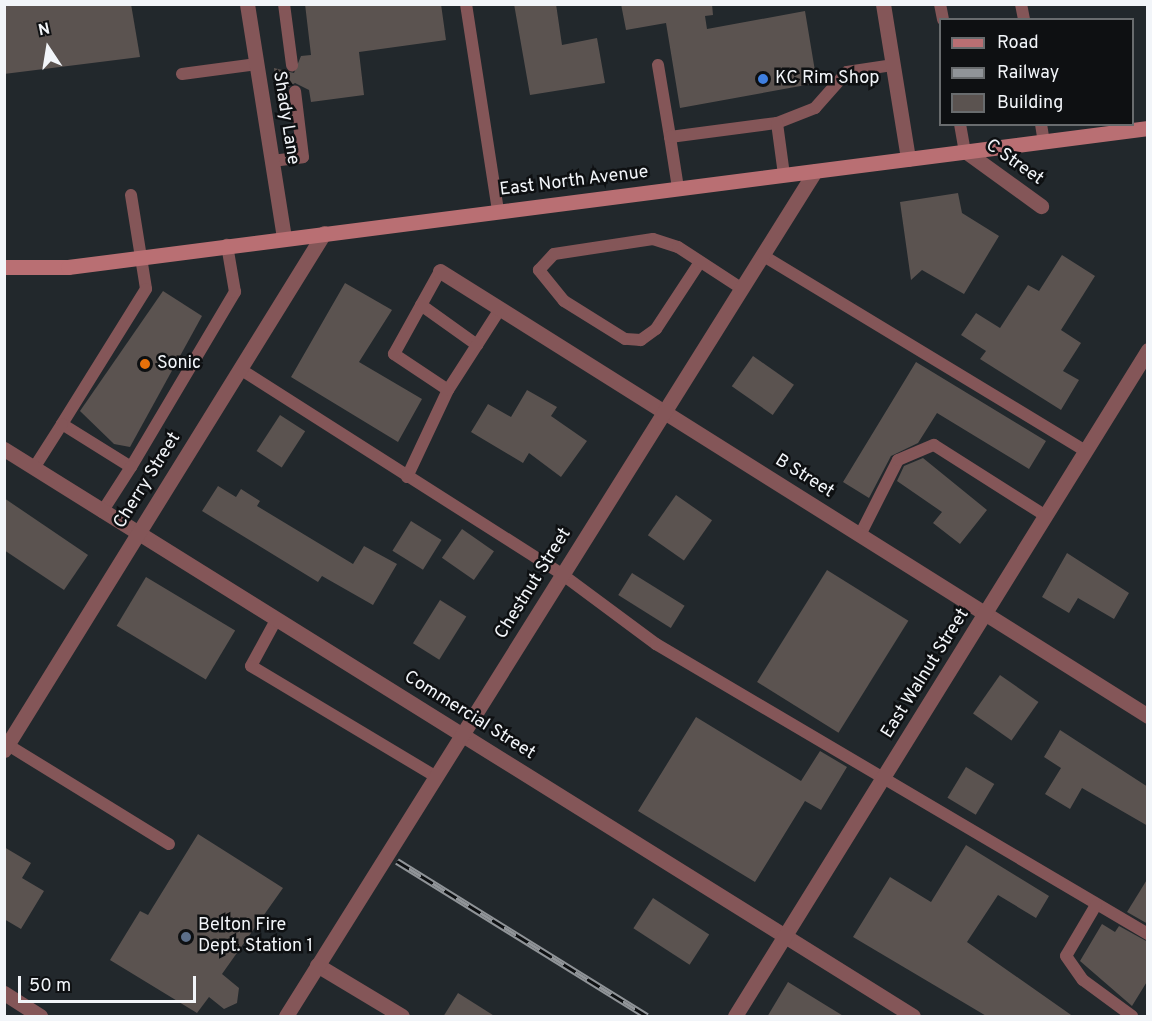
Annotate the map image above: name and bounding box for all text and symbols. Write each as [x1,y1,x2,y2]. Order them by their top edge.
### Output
north arrow [18,18,78,78]
legend [939,18,1134,126]
text: N [37,19,52,41]
text: Road [997,32,1039,55]
text: Railway [997,62,1059,85]
place label: KC Rim Shop [775,68,879,90]
street label: Shady Lane [267,70,303,166]
marker: KC Rim Shop [756,72,770,86]
text: Building [997,92,1063,115]
street label: C Street [981,135,1047,191]
street label: East North Avenue [498,162,650,202]
place label: Sonic [157,353,201,375]
marker: Sonic [138,357,152,371]
street label: Cherry Street [110,429,186,533]
street label: B Street [770,450,838,504]
street label: Chestnut Street [491,525,577,643]
street label: East Walnut Street [877,605,975,743]
street label: Commercial Street [399,667,539,765]
place label: Belton Fire Dept. Station 1 [198,916,313,958]
marker: Belton Fire Dept. Station 1 [179,930,193,944]
scale bar [21,964,200,1002]
text: 50 m [29,975,71,998]

